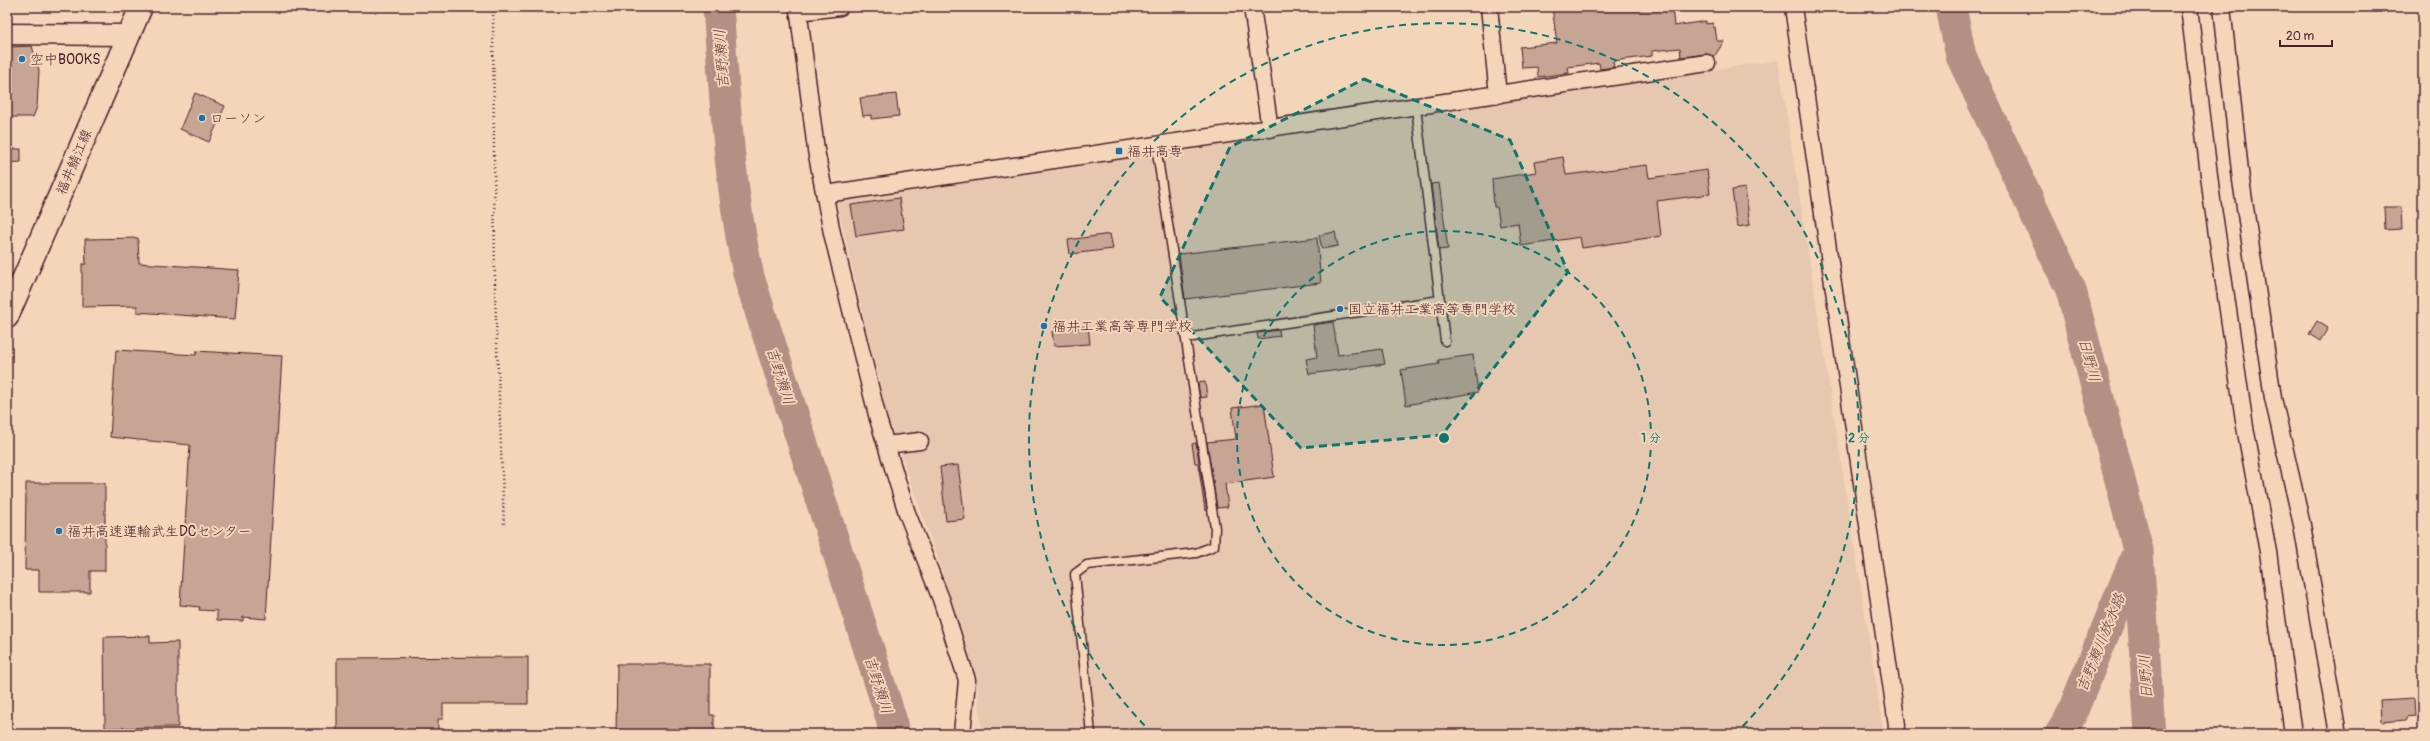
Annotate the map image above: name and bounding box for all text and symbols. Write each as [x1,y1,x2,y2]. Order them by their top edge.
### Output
scale bar [2280,22,2332,48]
water label: 吉野瀬川 [710,28,734,90]
text: 20 m [2286,29,2315,44]
place label: 空中BOOKS [30,51,100,68]
marker: 空中BOOKS [17,54,27,64]
place label: ローソン [210,110,266,127]
marker: ローソン [197,113,207,123]
street label: 福井鯖江線 [53,126,95,198]
place label: 福井高専 [1127,143,1183,160]
marker: 福井高専 [1114,146,1124,156]
place label: 国立福井工業高等専門学校 [1348,301,1516,318]
marker: 国立福井工業高等専門学校 [1335,304,1345,314]
place label: 福井工業高等専門学校 [1052,318,1192,335]
marker: 福井工業高等専門学校 [1039,321,1049,331]
water label: 日野川 [2074,336,2104,384]
water label: 吉野瀬川 [762,345,798,407]
centre of rings [1437,431,1451,445]
text: 1 分 [1641,431,1661,446]
text: 2 分 [1848,431,1870,446]
place label: 福井高速運輸武生DCセンター [67,523,252,540]
marker: 福井高速運輸武生DCセンター [54,526,64,536]
water label: 吉野瀬川放水路 [2073,590,2130,695]
water label: 吉野瀬川 [860,654,896,716]
water label: 日野川 [2135,654,2157,700]

